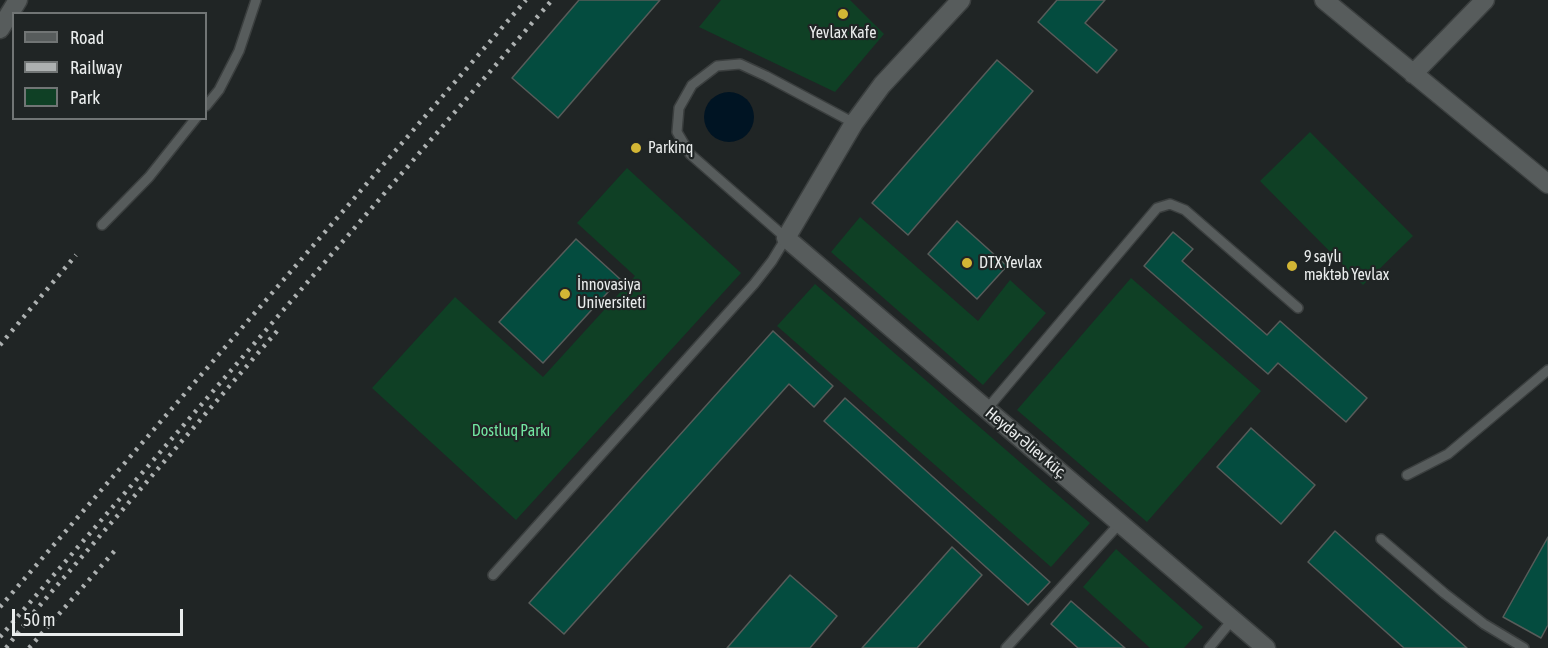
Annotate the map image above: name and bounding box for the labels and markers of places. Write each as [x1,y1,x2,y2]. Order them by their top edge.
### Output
marker: Yevlax Kafe [836,7,850,21]
place label: Yevlax Kafe [810,23,876,43]
place label: Parkinq [648,138,693,158]
marker: Parkinq [629,141,643,155]
place label: 9 saylı məktəb Yevlax [1304,247,1389,285]
place label: DTX Yevlax [979,253,1042,273]
marker: DTX Yevlax [960,256,974,270]
marker: 9 saylı məktəb Yevlax [1285,259,1299,273]
place label: İnnovasiya Universiteti [577,275,646,313]
marker: İnnovasiya Universiteti [558,287,572,301]

